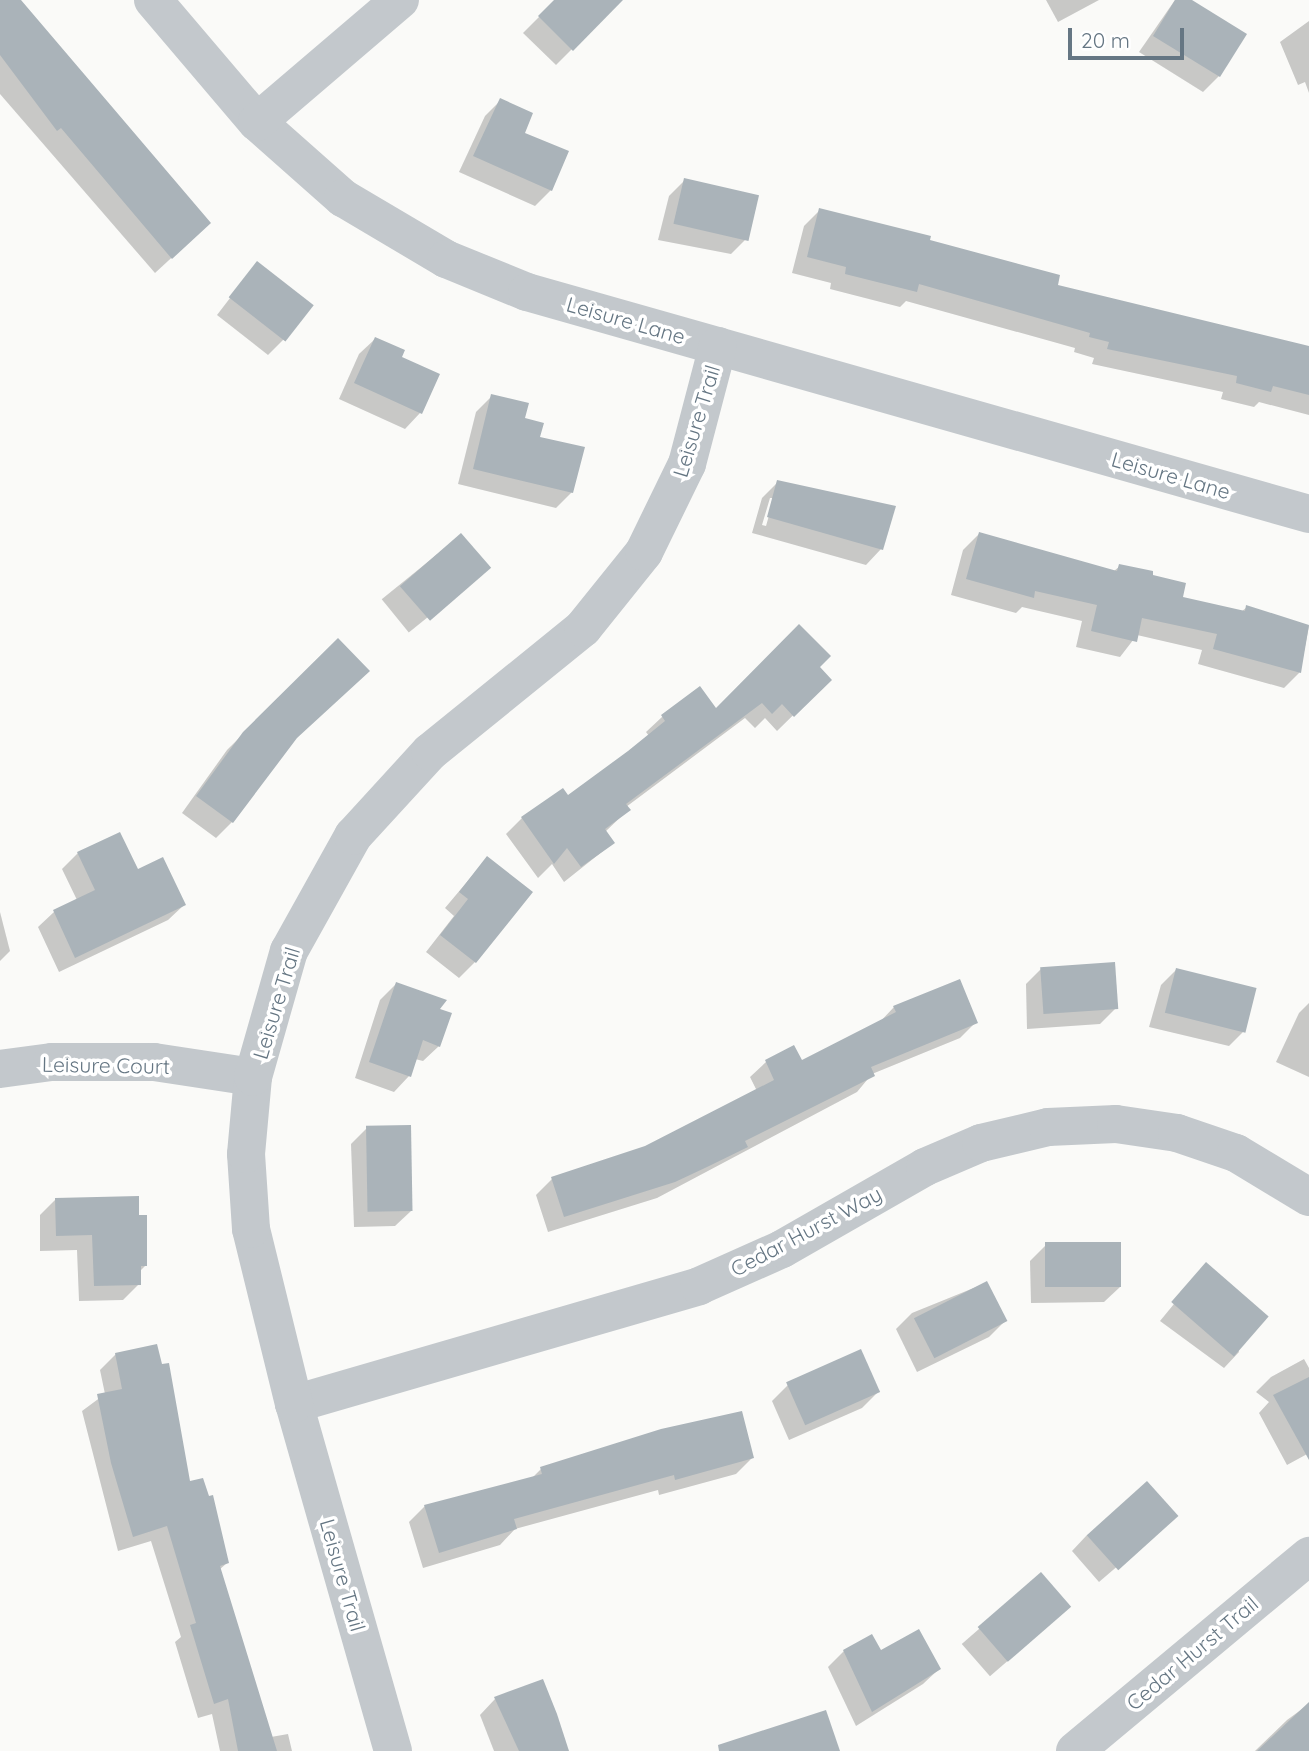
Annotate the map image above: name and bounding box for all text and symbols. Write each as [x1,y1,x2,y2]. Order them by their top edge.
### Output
scale bar [1071,14,1186,58]
text: 20 m [1081,27,1130,53]
street label: Leisure Lane [564,291,688,349]
street label: Leisure Trail [667,362,725,480]
street label: Leisure Lane [1109,446,1233,504]
street label: Leisure Trail [247,944,305,1062]
street label: Leisure Court [42,1051,170,1079]
street label: Cedar Hurst Way [726,1181,886,1281]
street label: Leisure Trail [315,1516,371,1634]
street label: Cedar Hurst Trail [1121,1591,1263,1715]

